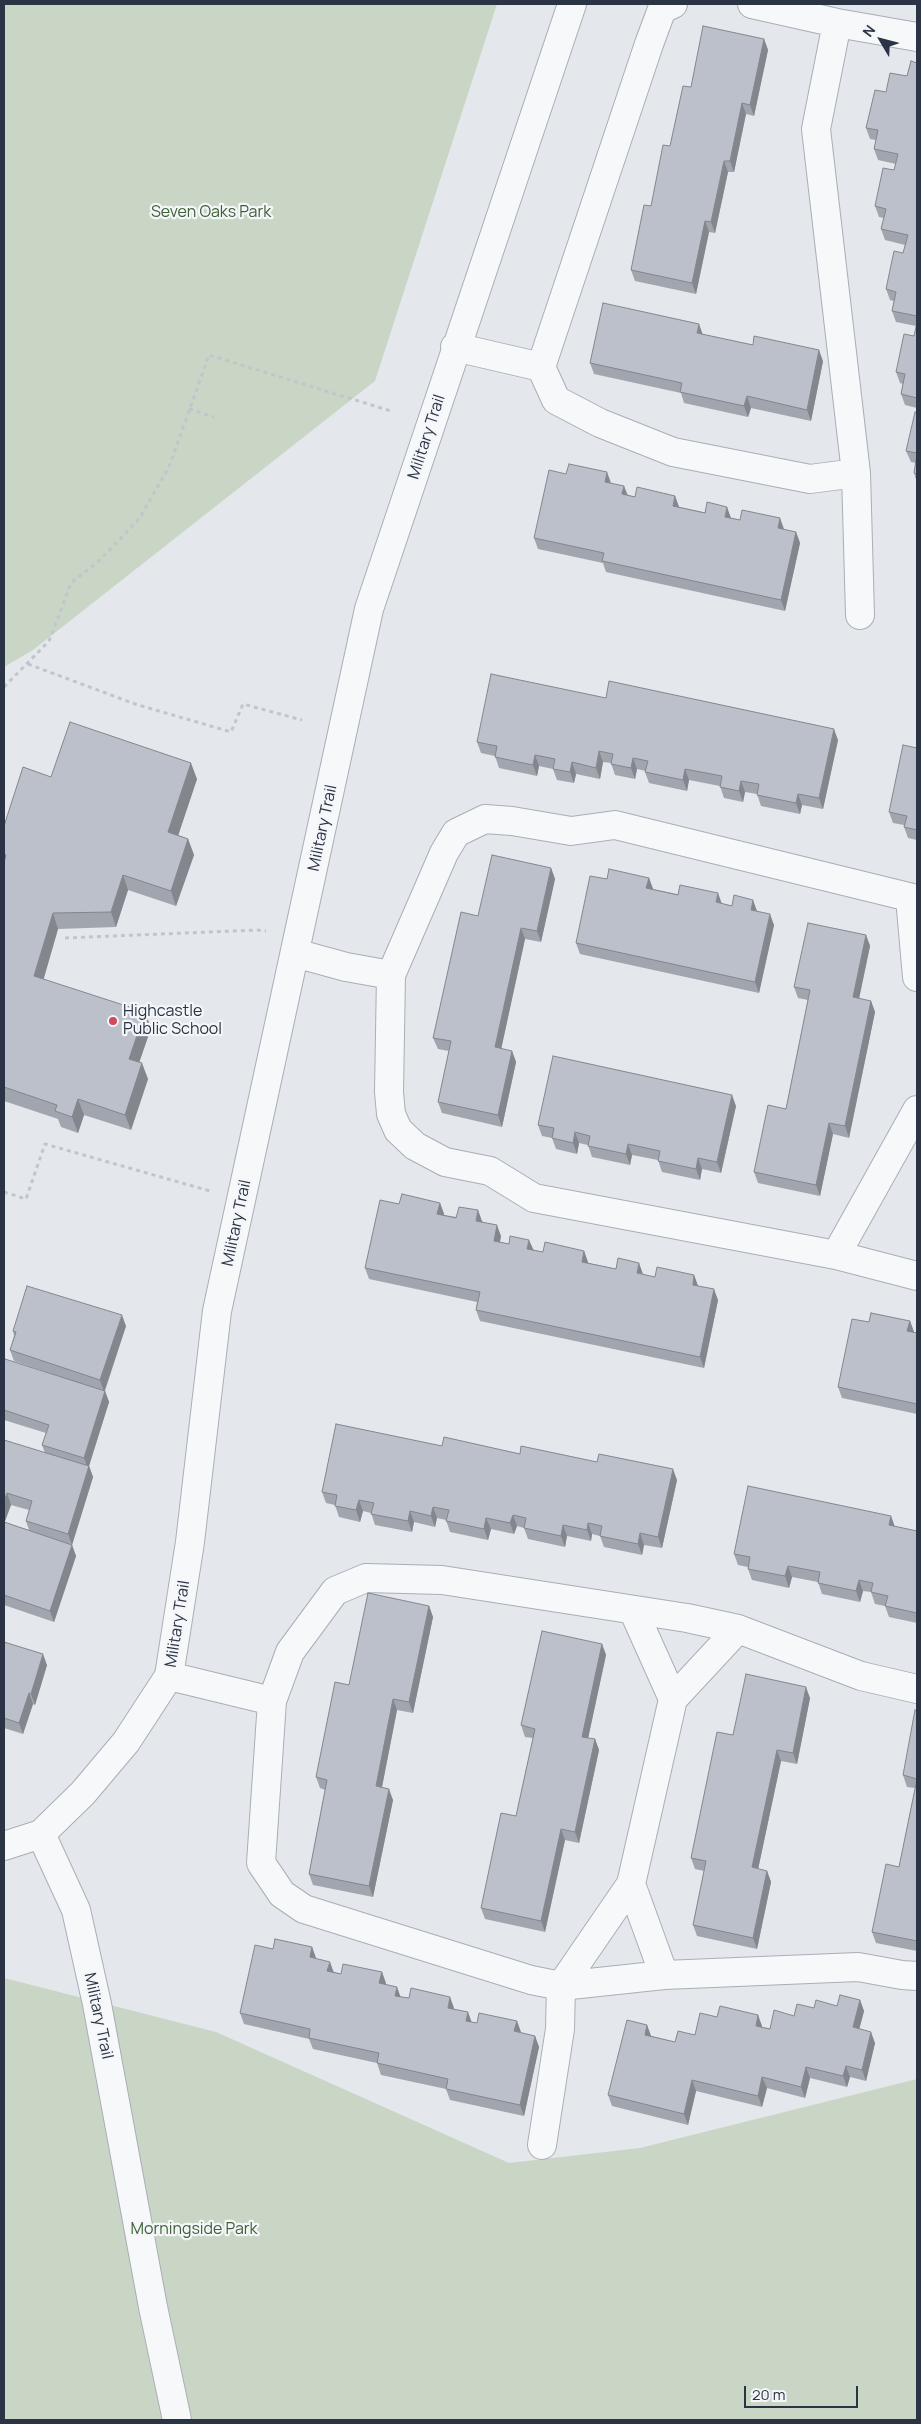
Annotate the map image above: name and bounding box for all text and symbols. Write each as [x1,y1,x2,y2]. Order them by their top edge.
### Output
north arrow [856,15,906,65]
text: N [858,21,879,40]
park label: Seven Oaks Park [151,203,271,223]
street label: Military Trail [404,392,450,482]
street label: Military Trail [304,783,342,873]
place label: Highcastle Public School [123,1002,222,1040]
marker: Highcastle Public School [107,1015,119,1027]
street label: Military Trail [218,1178,256,1268]
street label: Military Trail [162,1579,194,1669]
street label: Military Trail [79,1971,117,2061]
park label: Morningside Park [131,2220,257,2240]
scale bar [746,2376,860,2408]
text: 20 m [752,2384,785,2405]

